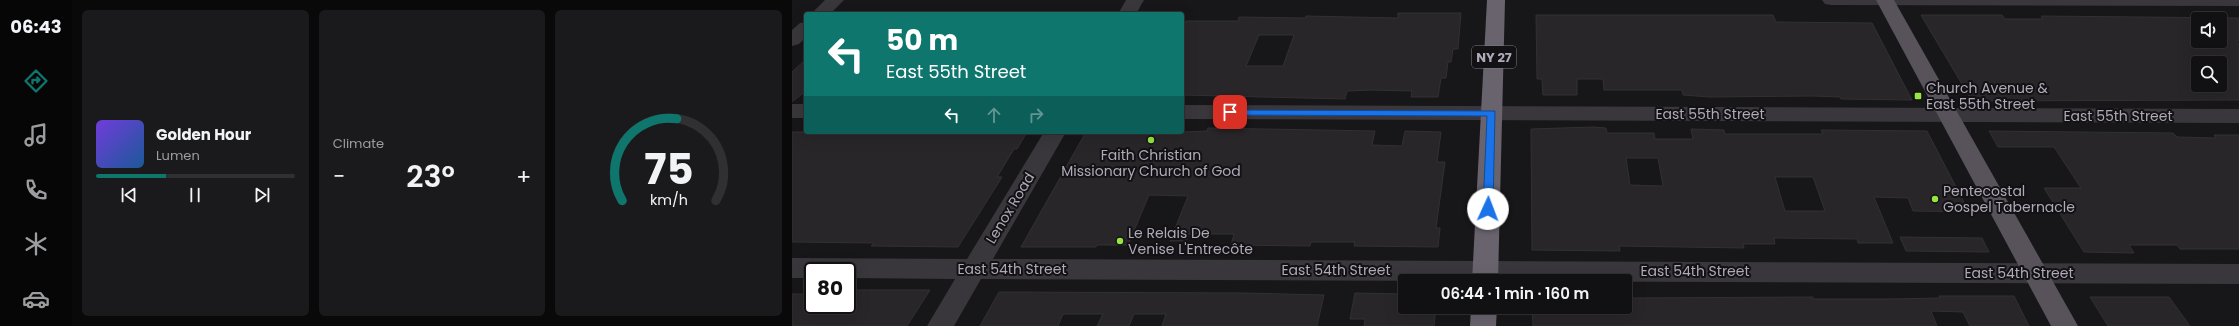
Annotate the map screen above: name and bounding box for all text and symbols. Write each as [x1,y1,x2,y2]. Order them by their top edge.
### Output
map controls [2191,12,2227,92]
button: sound [2191,12,2227,48]
text: 06:43 [10,14,62,39]
text: 50 m [886,21,958,60]
icon: left [820,28,872,80]
road number: NY 27 [1472,46,1516,68]
button: search [2191,56,2227,92]
text: East 55th Street [886,59,1026,84]
icon: directions [22,67,50,95]
place label: Church Avenue & East 55th Street [1926,78,2048,114]
marker: Church Avenue & East 55th Street [1913,91,1923,101]
pin [1213,95,1247,129]
icon: arrive [1219,101,1241,123]
icon: left [941,104,963,126]
icon: ahead [983,104,1005,126]
icon: right [1025,104,1047,126]
street label: East 55th Street [1655,104,1765,124]
street label: East 55th Street [2063,106,2173,126]
icon: music [22,121,50,149]
text: Golden Hour [156,124,251,145]
text: Climate [333,134,384,153]
marker: Faith Christian Missionary Church of God [1146,135,1156,145]
text: 75 [644,140,693,199]
place label: Faith Christian Missionary Church of God [1061,145,1241,181]
text: Lumen [156,146,200,165]
text: 23° [406,155,455,198]
text: − [333,161,345,192]
text: + [516,161,531,192]
street label: Lenox Road [981,169,1039,247]
icon: phone [22,176,50,204]
place label: Pentecostal Gospel Tabernacle [1943,181,2075,217]
icon: previous [118,184,140,206]
icon: pause [184,184,206,206]
icon: next [251,184,273,206]
position arrow [1467,188,1509,230]
text: km/h [650,190,688,210]
marker: Pentecostal Gospel Tabernacle [1930,194,1940,204]
place label: Le Relais De Venise L'Entrecôte [1128,223,1253,259]
icon: climate [22,230,50,258]
marker: Le Relais De Venise L'Entrecôte [1115,236,1125,246]
street label: East 54th Street [957,259,1067,279]
street label: East 54th Street [1281,260,1391,280]
street label: East 54th Street [1640,261,1750,281]
speed limit sign: 80 [804,262,856,314]
street label: East 54th Street [1964,263,2074,283]
text: 06:44 · 1 min · 160 m [1441,283,1589,304]
icon: car [22,285,50,313]

